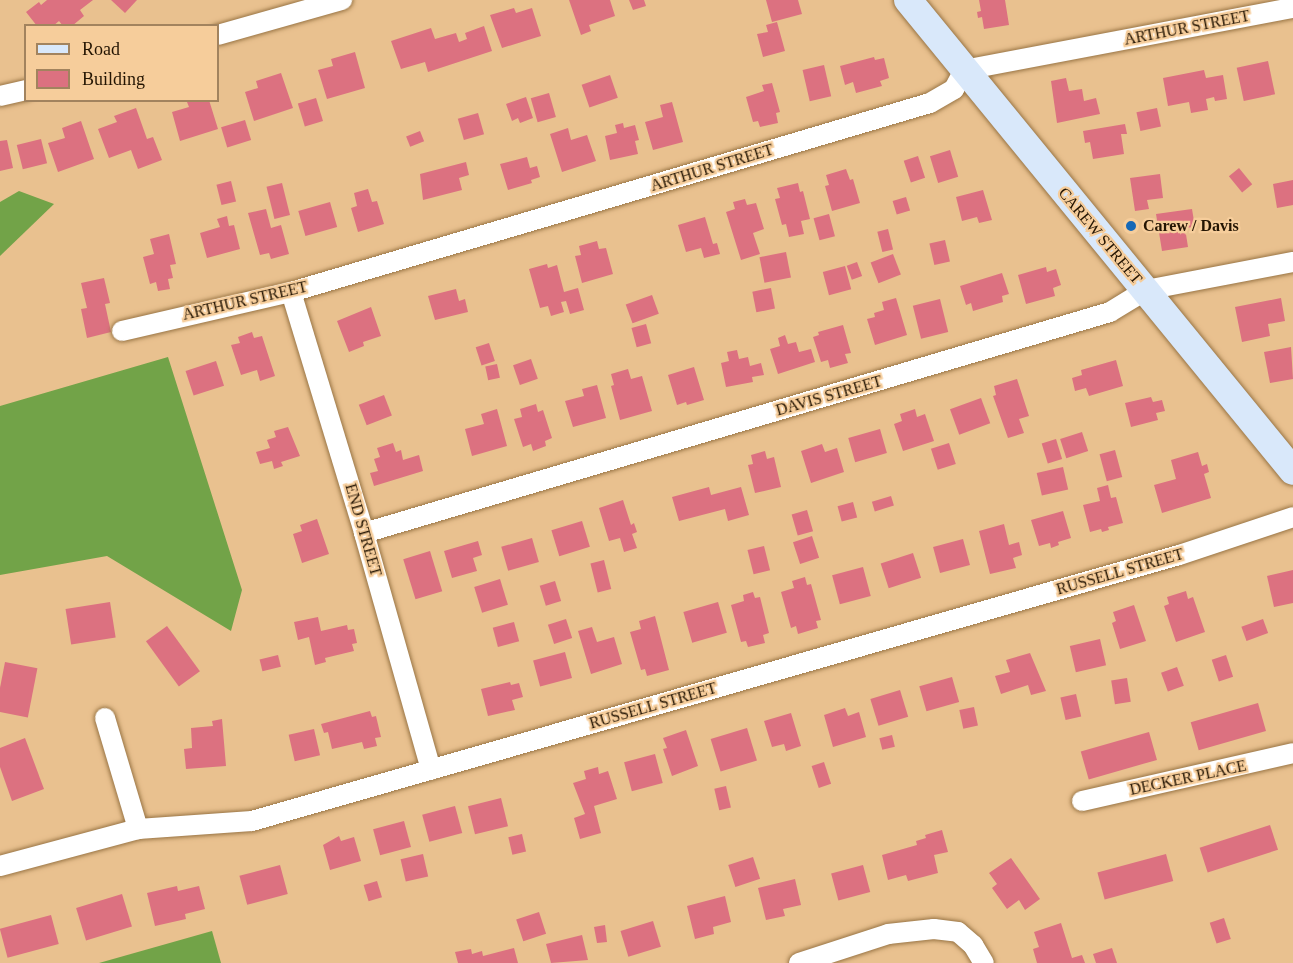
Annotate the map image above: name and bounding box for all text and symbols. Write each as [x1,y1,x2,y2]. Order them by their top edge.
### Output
street label: ARTHUR STREET [1123,6,1251,50]
legend [24,24,219,102]
text: Road [82,39,120,59]
text: Building [82,69,145,89]
street label: ARTHUR STREET [648,140,776,196]
street label: CAREW STREET [1054,184,1146,288]
place label: Carew / Davis [1143,216,1239,236]
marker: Carew / Davis [1124,219,1138,233]
street label: ARTHUR STREET [181,277,309,325]
street label: DAVIS STREET [774,372,884,420]
street label: END STREET [341,481,385,579]
street label: RUSSELL STREET [1054,545,1186,599]
street label: RUSSELL STREET [587,679,719,733]
street label: DECKER PLACE [1128,756,1248,800]

